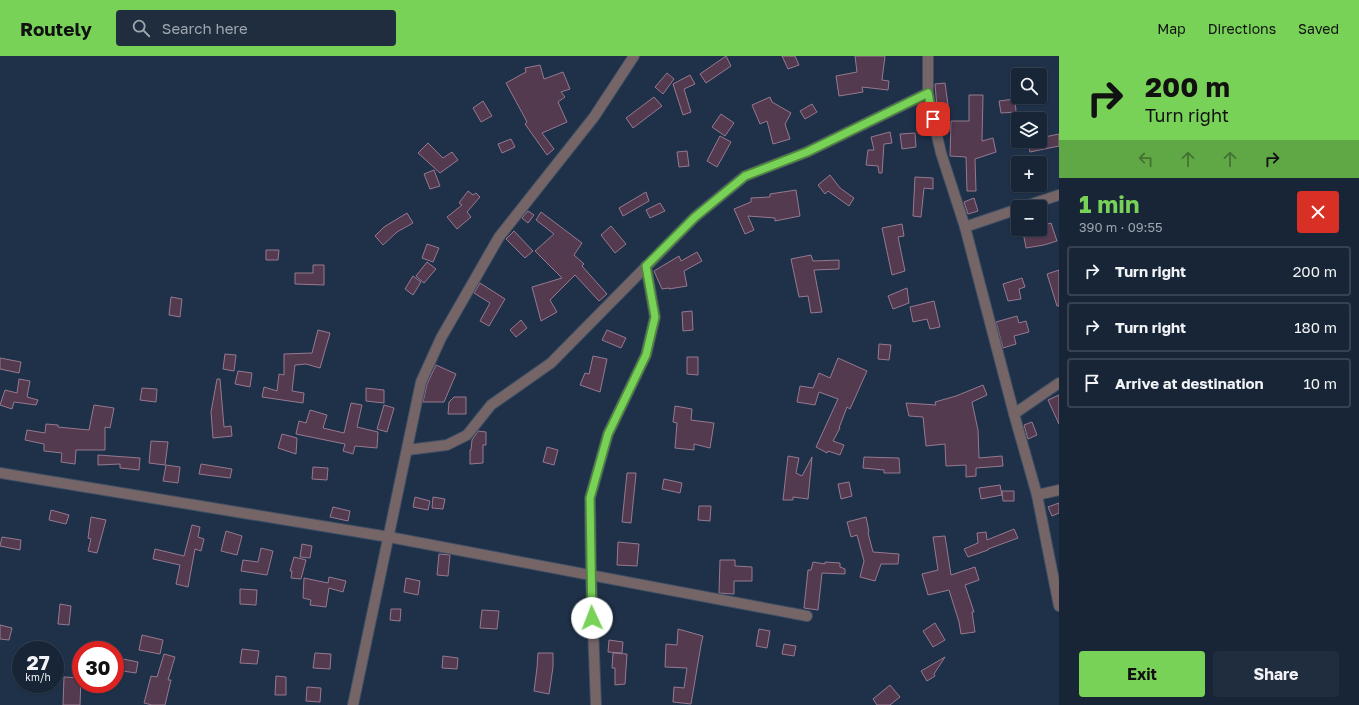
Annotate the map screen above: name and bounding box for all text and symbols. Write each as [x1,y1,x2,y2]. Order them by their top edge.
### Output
search box [116,10,396,46]
text: Routely [20,17,92,40]
icon: search [130,17,152,39]
text: Search here [162,19,248,37]
text: Map [1157,20,1186,37]
text: Directions [1208,20,1276,37]
text: Saved [1298,20,1339,37]
map controls [1011,68,1047,236]
button: search [1011,68,1047,104]
text: 200 m [1145,70,1230,103]
icon: right [1079,72,1131,124]
pin [916,102,950,136]
text: Turn right [1145,104,1229,126]
icon: arrive [922,108,944,130]
button: layers [1011,112,1047,148]
icon: left [1135,148,1157,170]
icon: ahead [1177,148,1199,170]
icon: ahead [1219,148,1241,170]
icon: right [1261,148,1283,170]
button: + [1011,156,1047,192]
text: 1 min [1079,189,1139,218]
button: close [1297,191,1339,233]
button: − [1011,200,1047,236]
text: 390 m · 09:55 [1079,219,1163,235]
icon: right [1081,260,1103,282]
text: Turn right [1115,262,1186,280]
text: 200 m [1293,262,1337,280]
icon: right [1081,316,1103,338]
text: Turn right [1115,318,1186,336]
text: 180 m [1294,318,1337,336]
icon: arrive [1081,372,1103,394]
text: Arrive at destination [1115,374,1264,392]
text: 10 m [1303,374,1337,392]
position arrow [571,597,613,639]
speed limit sign: 30 [72,641,124,693]
text: 27 [26,650,50,674]
button: Exit [1079,651,1205,697]
button: Share [1213,651,1339,697]
text: km/h [25,671,51,683]

